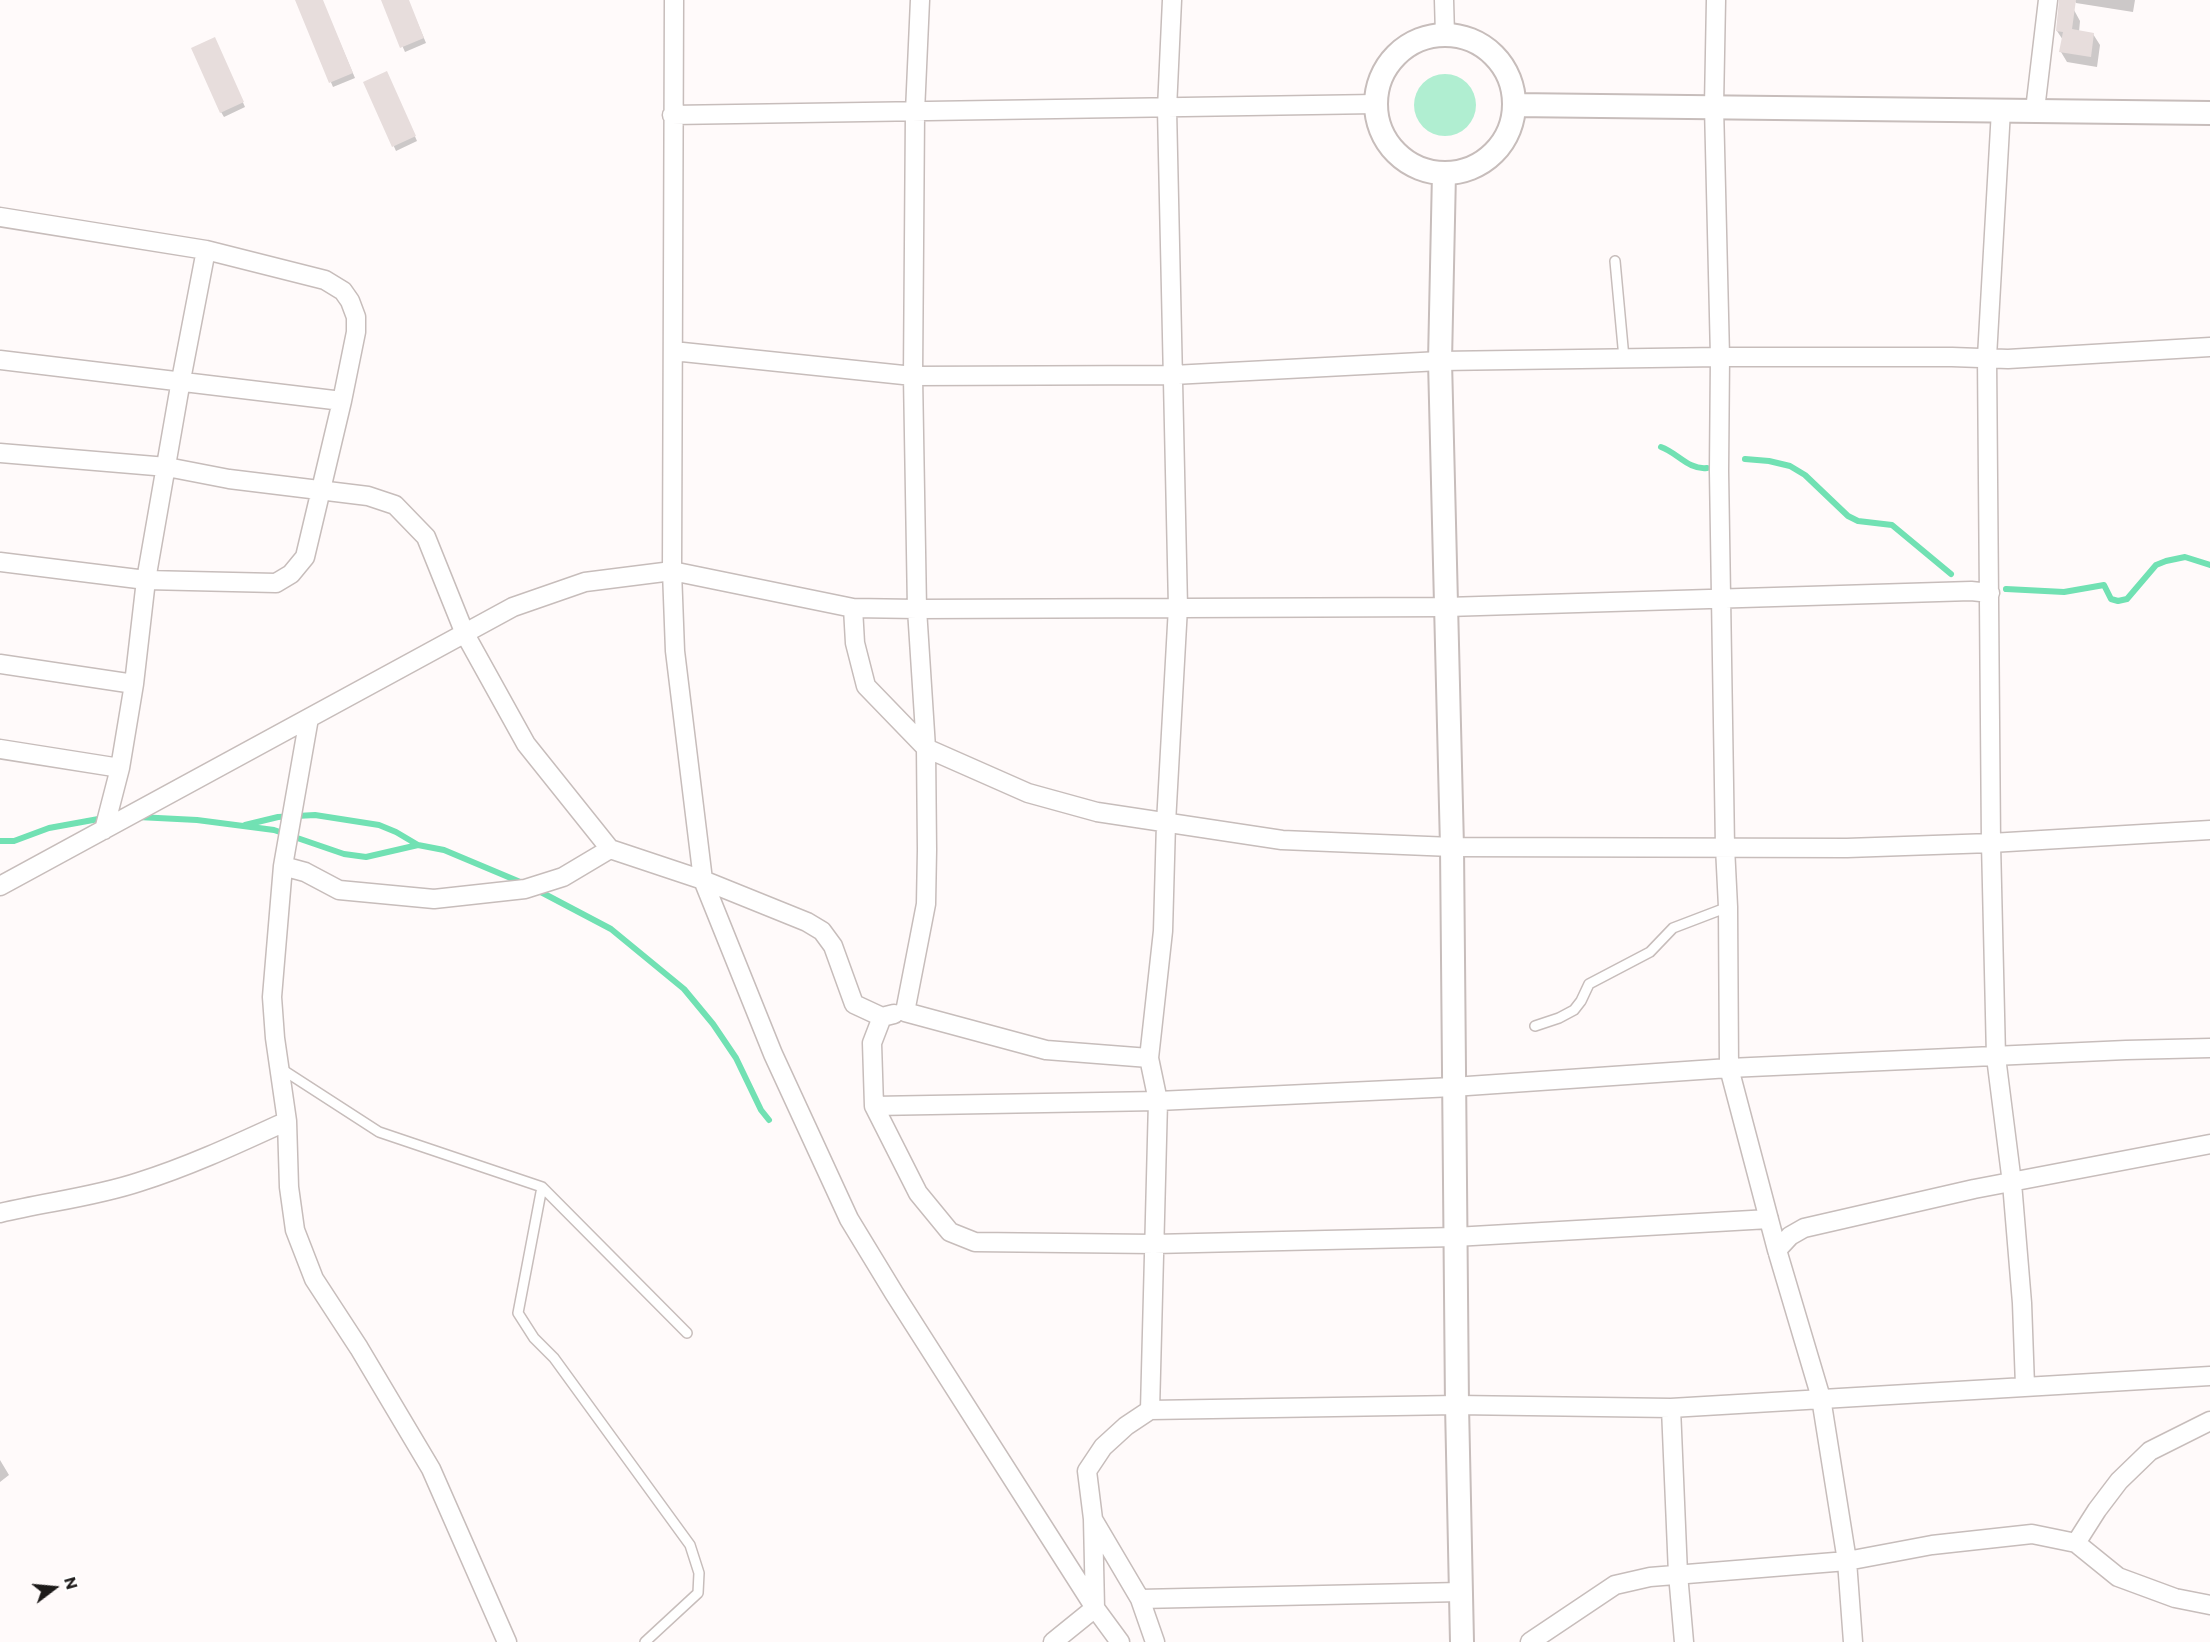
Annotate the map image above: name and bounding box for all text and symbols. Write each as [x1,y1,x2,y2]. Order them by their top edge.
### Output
north arrow [24,1558,84,1618]
text: N [61,1575,83,1591]

